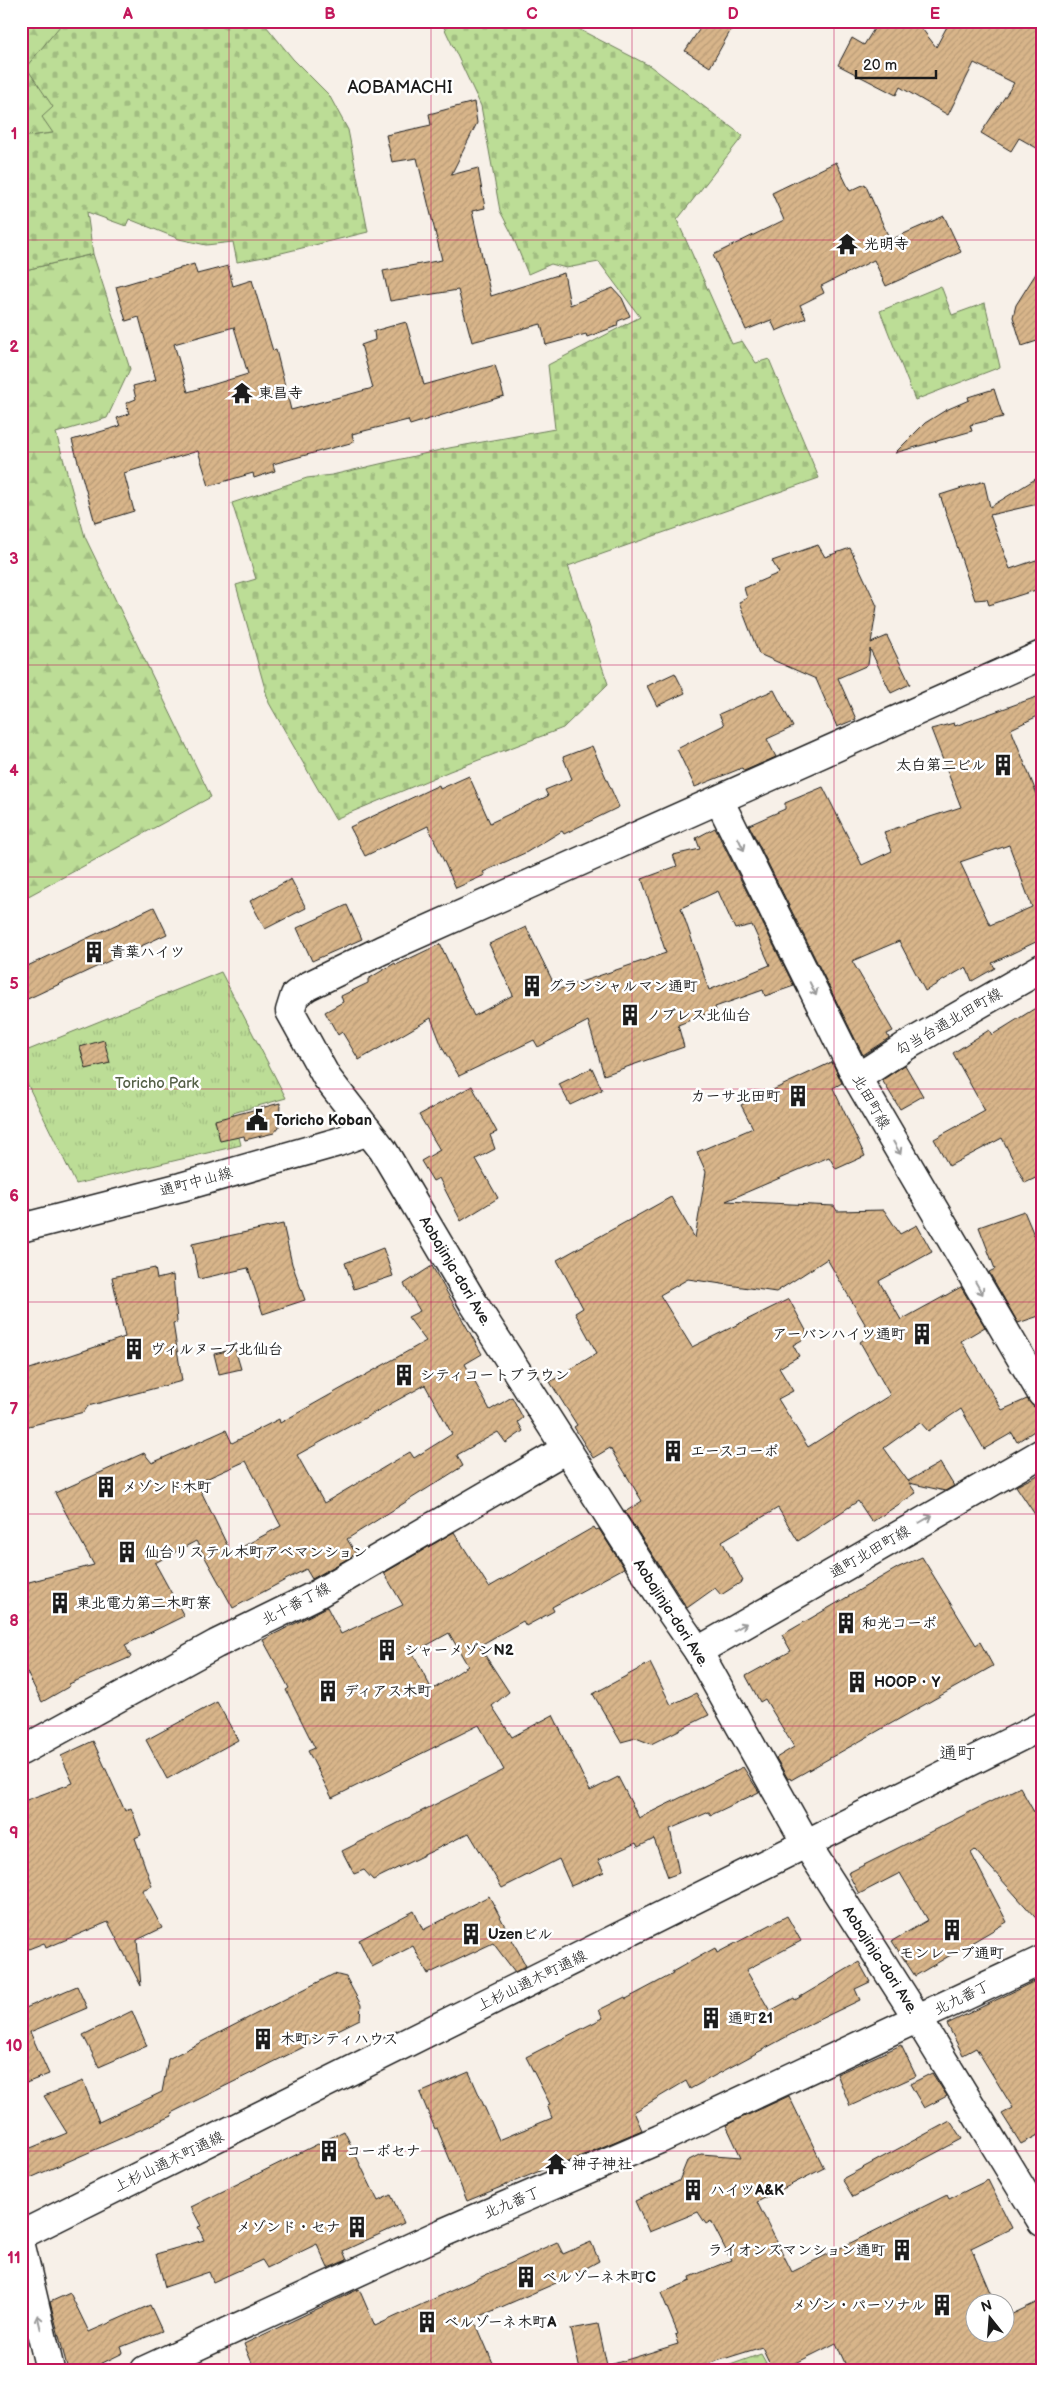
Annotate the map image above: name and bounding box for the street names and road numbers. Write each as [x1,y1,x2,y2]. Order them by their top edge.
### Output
street label: 勾当台通北田町線 [892,984,1006,1060]
street label: 北田町線 [848,1071,894,1133]
street label: 通町中山線 [157,1163,235,1201]
street label: Aobajinja-dori Ave. [415,1213,495,1329]
street label: 通町北田町線 [826,1521,914,1583]
street label: Aobajinja-dori Ave. [629,1556,713,1670]
street label: 北十番丁線 [258,1579,334,1629]
street label: Aobajinja-dori Ave. [838,1903,922,2017]
street label: 上杉山通木町通線 [474,1946,590,2016]
street label: 北九番丁 [931,1976,993,2020]
street label: 上杉山通木町通線 [111,2127,227,2197]
street label: 北九番丁 [481,2183,543,2223]

